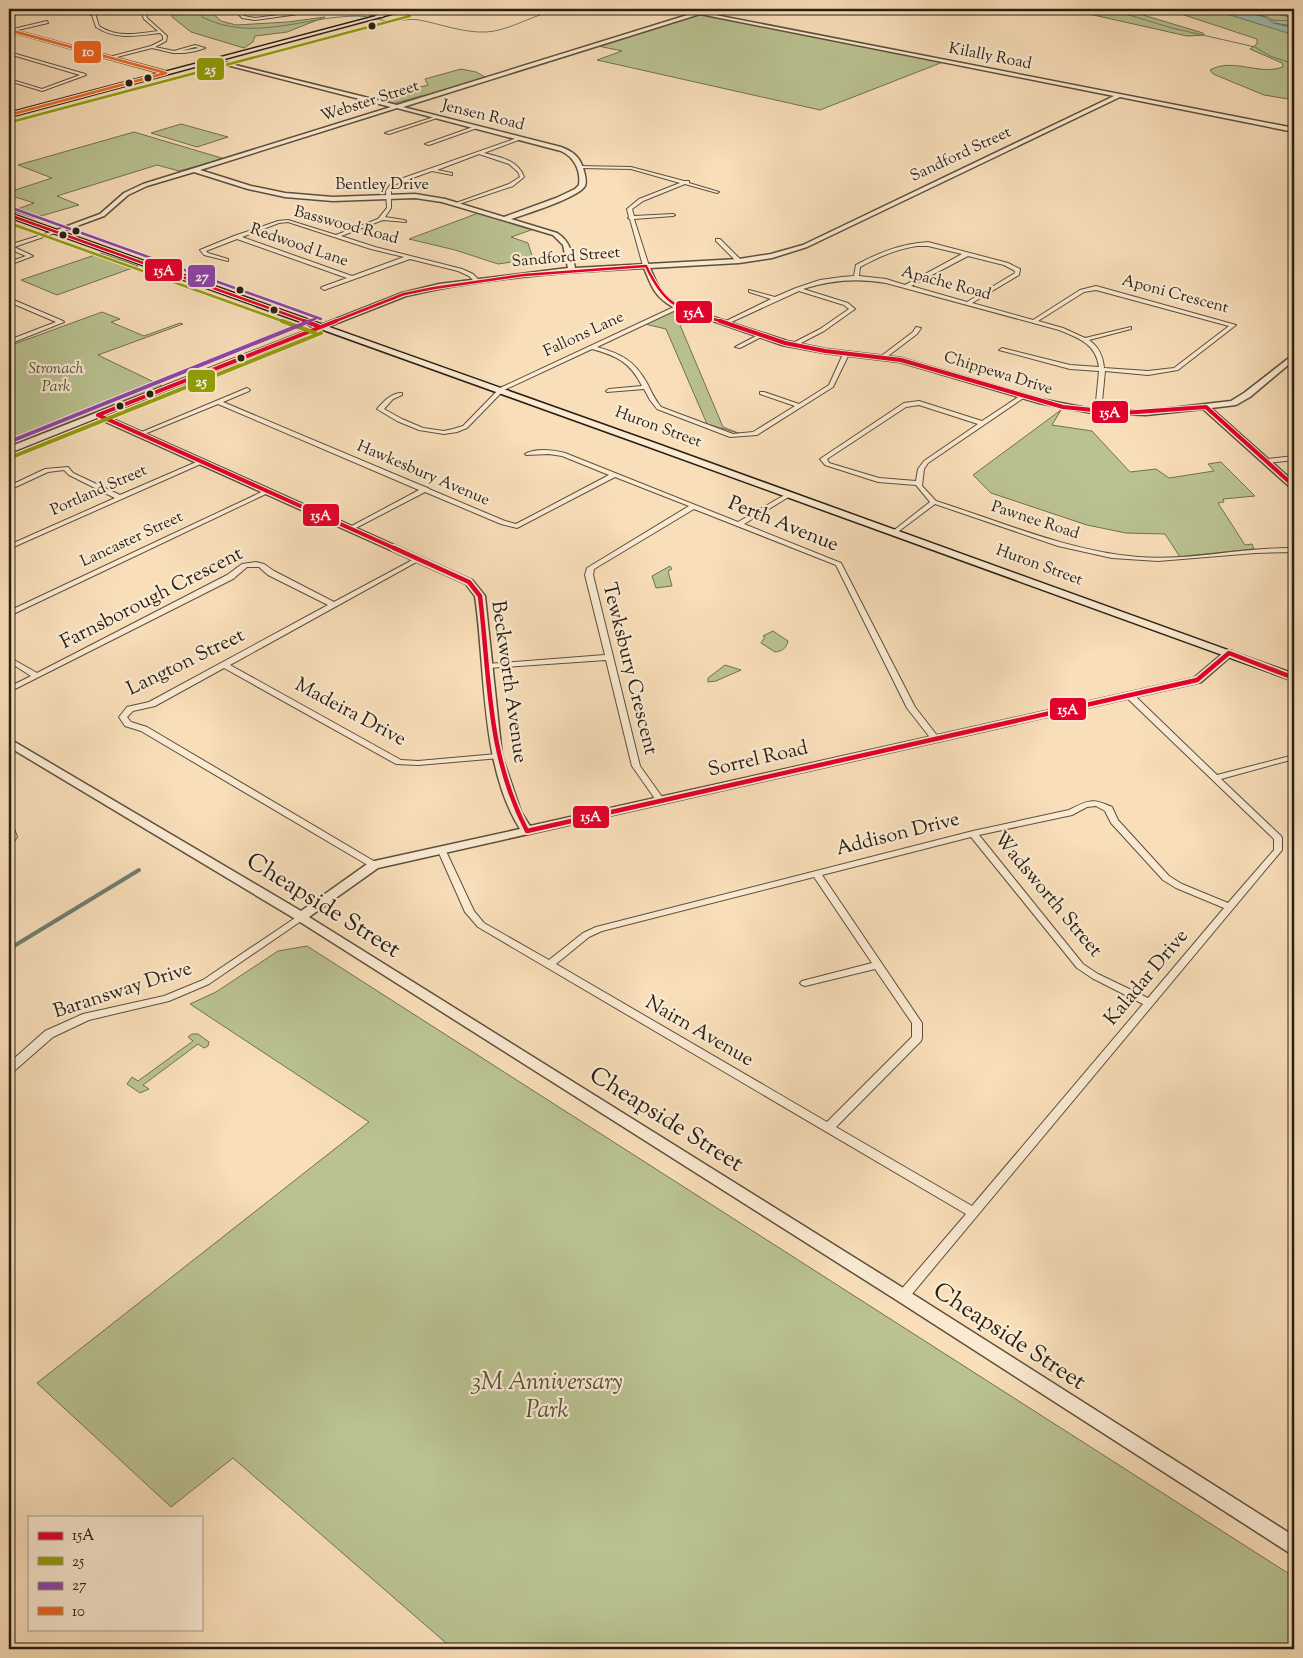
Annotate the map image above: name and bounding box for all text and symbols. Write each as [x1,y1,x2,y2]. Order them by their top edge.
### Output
unlabelled marker [367,21,377,31]
street label: Kilally Road [947,38,1033,76]
line badge: 10 [73,40,102,64]
text: 10 [82,43,95,63]
line badge: 25 [196,57,225,81]
text: 25 [204,61,216,81]
unlabelled marker [143,73,153,83]
street label: Webster Street [318,75,423,129]
unlabelled marker [124,78,134,88]
street label: Jensen Road [438,94,527,137]
street label: Sandford Street [907,121,1016,188]
street label: Bentley Drive [335,174,429,197]
street label: Basswood Road [291,201,401,251]
street label: Redwood Lane [247,218,351,274]
unlabelled marker [71,226,81,236]
unlabelled marker [58,230,68,240]
street label: Sandford Street [511,242,622,274]
line badge: 15A [144,258,183,282]
street label: Apache Road [899,261,993,307]
text: 15A [154,262,175,282]
line badge: 27 [187,264,216,288]
text: 27 [195,268,210,288]
street label: Aponi Crescent [1119,270,1231,320]
unlabelled marker [235,285,245,295]
line badge: 15A [675,300,713,324]
text: 15A [684,304,705,324]
unlabelled marker [269,305,279,315]
street label: Fallons Lane [540,306,628,364]
street label: Chippewa Drive [941,347,1055,401]
unlabelled marker [236,353,246,363]
park label: Stronach Park [28,358,84,399]
line badge: 25 [187,369,216,393]
text: 25 [195,373,207,393]
unlabelled marker [145,389,155,399]
line badge: 15A [1091,400,1129,424]
unlabelled marker [115,401,125,411]
street label: Huron Street [611,402,705,455]
text: 15A [1100,404,1121,424]
street label: Hawkesbury Avenue [353,436,493,512]
street label: Portland Street [47,459,151,523]
street label: Perth Avenue [723,490,843,560]
street label: Pawnee Road [988,496,1082,546]
line badge: 15A [302,503,340,527]
street label: Lancaster Street [77,506,188,574]
text: 15A [311,507,332,527]
street label: Farnsborough Crescent [56,540,249,658]
street label: Huron Street [992,540,1086,593]
street label: Tewksbury Crescent [594,580,664,758]
street label: Beckworth Avenue [482,599,534,765]
street label: Langton Street [122,622,250,704]
street label: Madeira Drive [289,671,411,755]
line badge: 15A [1049,697,1087,721]
text: 15A [1058,701,1079,721]
street label: Sorrel Road [705,734,811,786]
line badge: 15A [572,805,610,829]
street label: Addison Drive [833,806,963,864]
text: 15A [581,808,602,828]
street label: Wadsworth Street [986,826,1108,964]
street label: Cheapside Street [239,845,407,967]
street label: Kaladar Drive [1098,923,1196,1033]
street label: Baransway Drive [50,955,196,1027]
street label: Nairn Avenue [639,989,759,1075]
street label: Cheapside Street [582,1059,750,1181]
street label: Cheapside Street [926,1275,1092,1399]
park label: 3M Anniversary Park [470,1366,623,1428]
legend [28,1516,202,1630]
text: 15A [72,1526,94,1547]
text: 25 [72,1552,84,1573]
text: 27 [72,1576,87,1597]
text: 10 [72,1602,85,1623]

